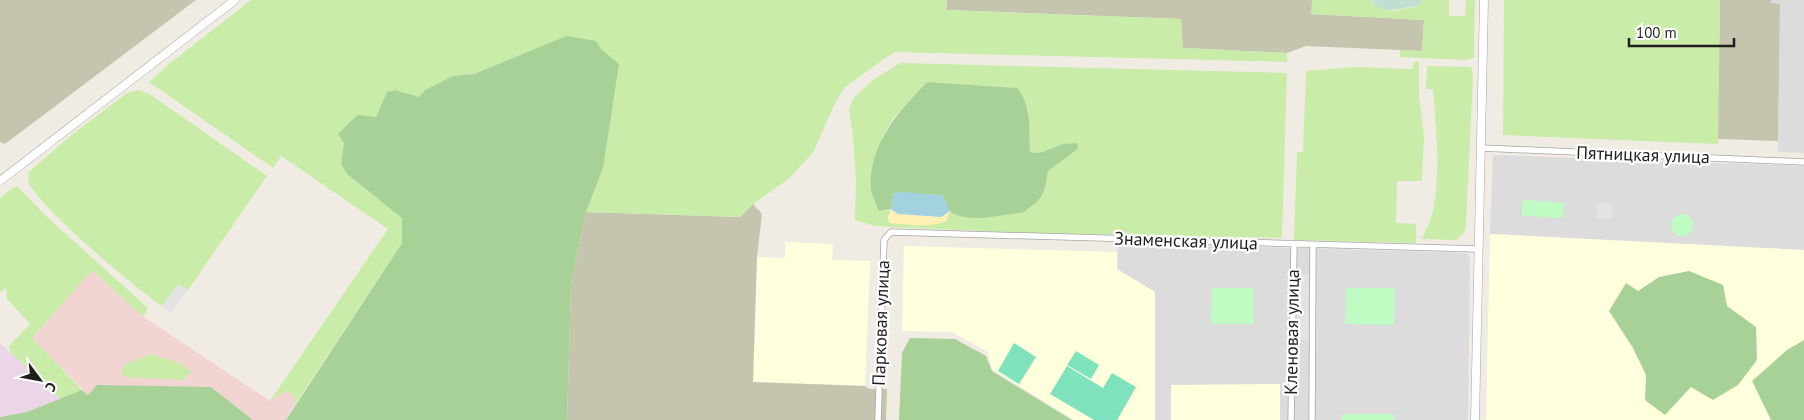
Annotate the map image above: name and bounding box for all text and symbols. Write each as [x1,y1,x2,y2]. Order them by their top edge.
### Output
scale bar [1629,15,1734,47]
text: 100 m [1636,23,1677,42]
street label: Пятницкая улица [1576,141,1710,168]
street label: Знаменская улица [1114,226,1258,255]
street label: Парковая улица [867,260,894,386]
street label: Кленовая улица [1279,269,1304,395]
north arrow [15,355,65,405]
text: С [41,379,61,395]

